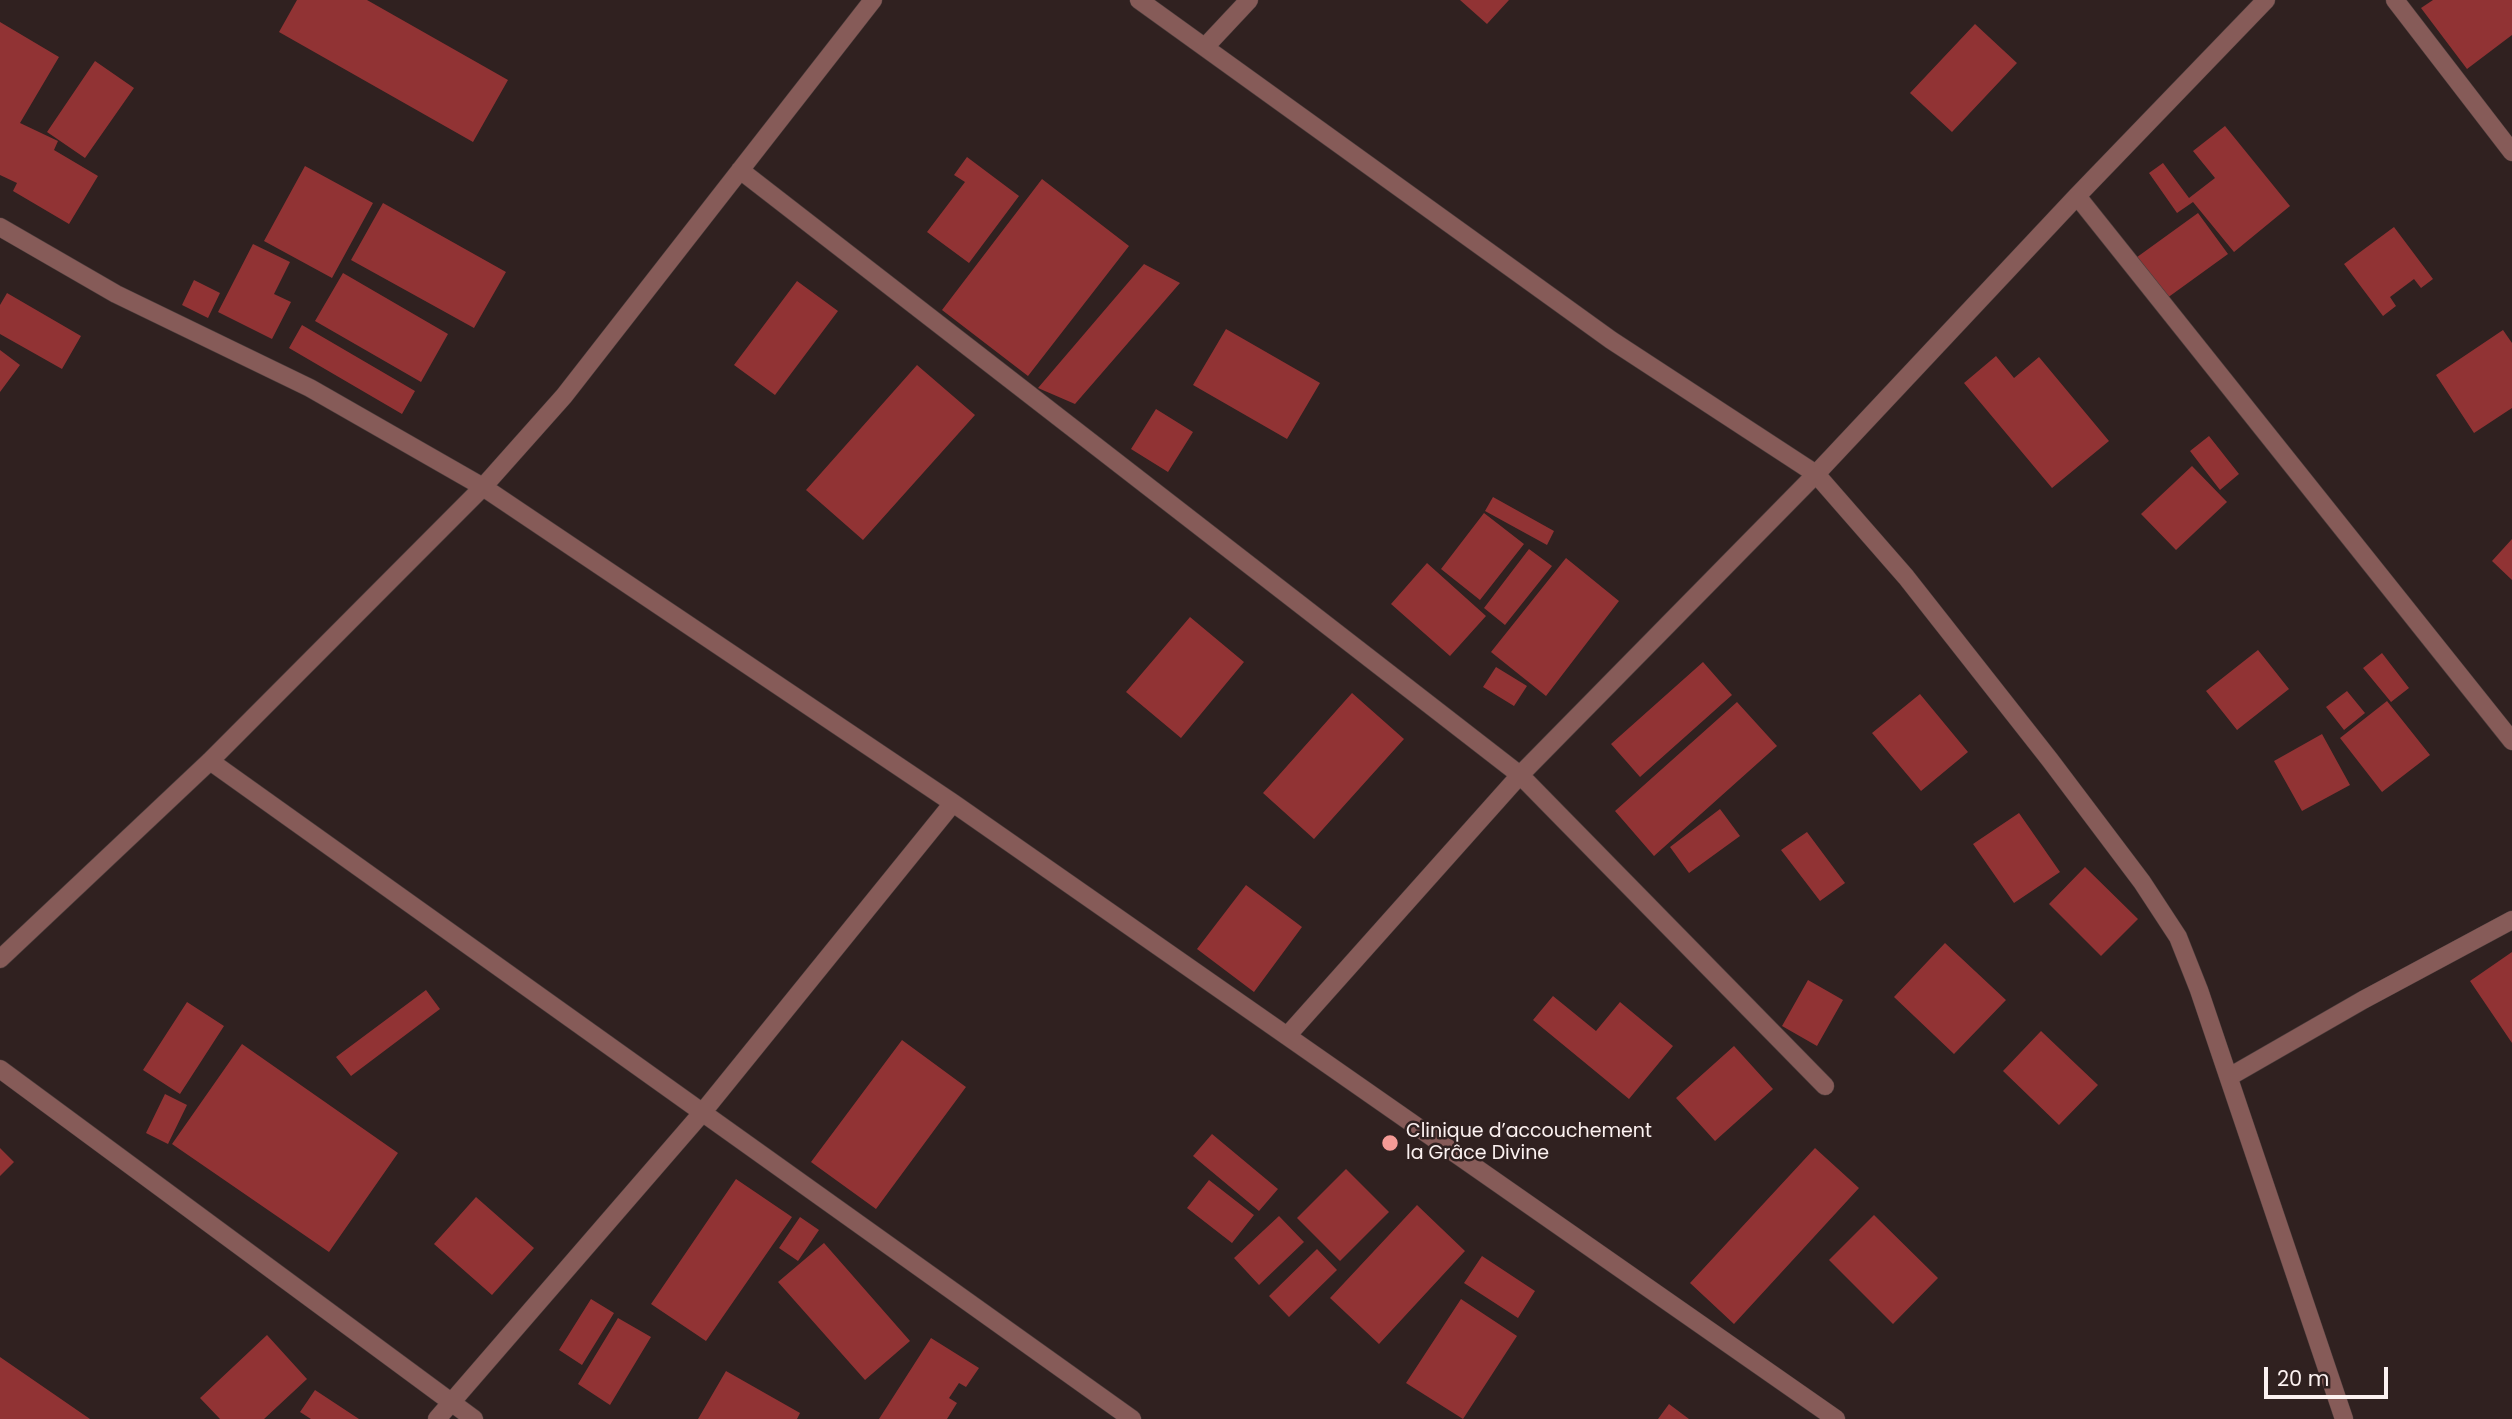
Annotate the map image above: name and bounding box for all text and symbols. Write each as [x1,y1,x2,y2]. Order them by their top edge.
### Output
place label: Clinique d’accouchement la Grâce Divine [1406,1121,1652,1165]
marker: Clinique d’accouchement la Grâce Divine [1380,1133,1400,1153]
scale bar [2267,1352,2391,1396]
text: 20 m [2277,1364,2330,1393]

